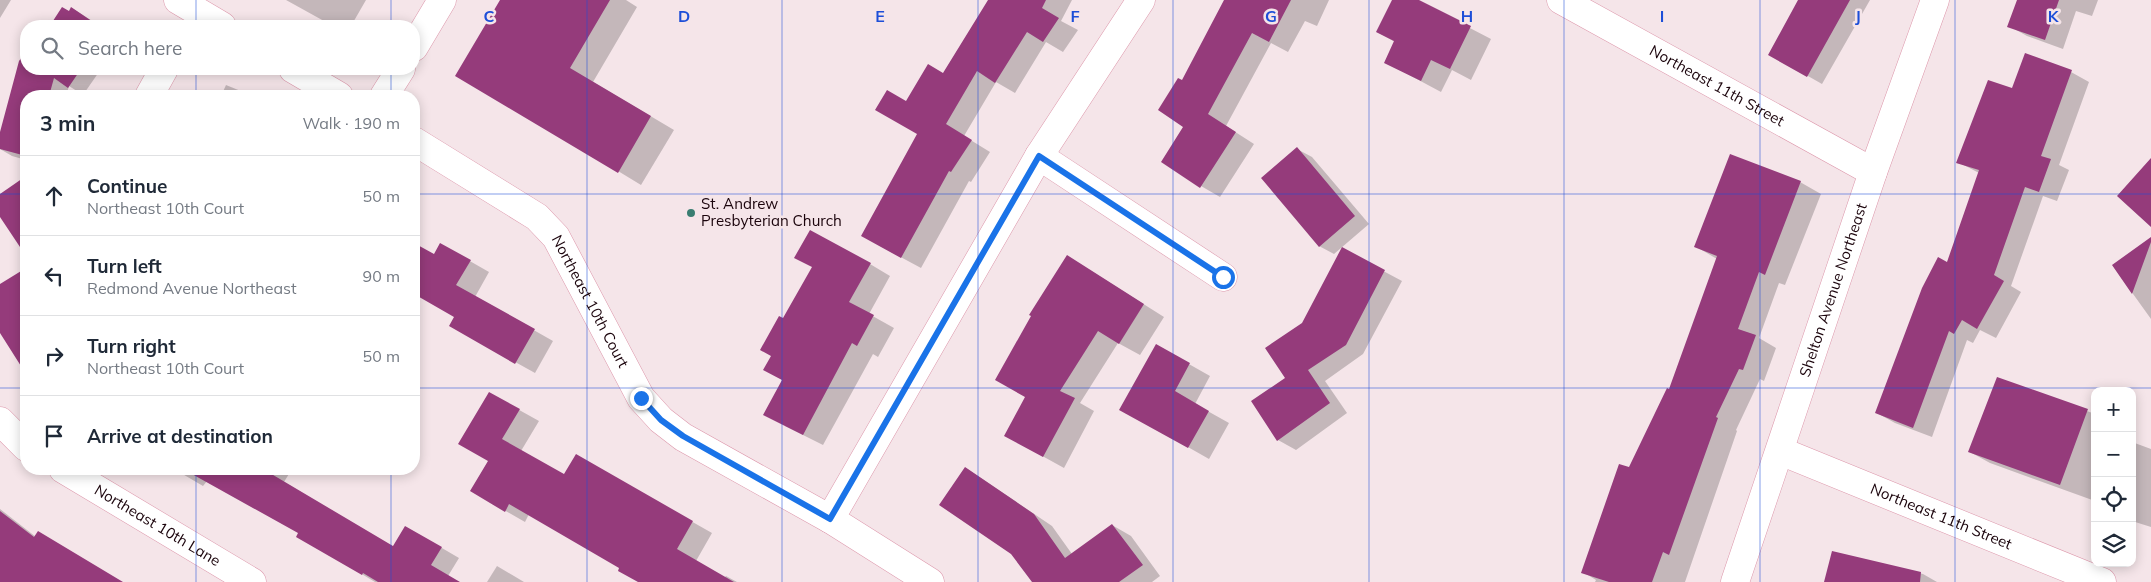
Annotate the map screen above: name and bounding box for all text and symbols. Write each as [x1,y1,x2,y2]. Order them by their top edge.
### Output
text: C [484,6,495,26]
text: D [678,6,690,26]
text: E [875,6,885,26]
text: F [1070,6,1080,26]
text: G [1265,6,1277,26]
text: H [1461,6,1473,26]
text: I [1660,6,1664,26]
text: J [1855,6,1861,26]
text: K [2048,6,2060,26]
search box [20,20,420,75]
icon: search [38,34,66,62]
text: Search here [78,36,182,60]
street label: Northeast 11th Street [1646,41,1788,130]
text: 3 min [40,110,95,136]
text: Walk · 190 m [302,113,400,133]
text: Continue [87,174,167,198]
icon: ahead [40,182,68,210]
text: 50 m [363,186,400,206]
place label: St. Andrew Presbyterian Church [701,194,842,230]
text: Northeast 10th Court [87,198,244,218]
street label: Shelton Avenue Northeast [1795,201,1871,379]
marker: St. Andrew Presbyterian Church [685,207,697,219]
street label: Northeast 10th Court [548,231,633,371]
text: Turn left [87,254,162,278]
icon: left [40,262,68,290]
text: 90 m [363,266,400,286]
route start [1212,266,1235,289]
text: Redmond Avenue Northeast [87,278,297,298]
text: Turn right [87,334,176,358]
icon: right [40,342,68,370]
text: 50 m [363,346,400,366]
text: Northeast 10th Court [87,358,244,378]
route end [630,387,653,410]
map controls [2091,387,2136,567]
button: + [2091,387,2136,432]
icon: arrive [40,422,68,450]
text: Arrive at destination [87,424,273,448]
button: − [2091,432,2136,477]
button: locate [2091,477,2136,522]
street label: Northeast 11th Street [1868,479,2015,553]
street label: Northeast 10th Lane [91,480,224,570]
button: layers [2091,522,2136,567]

